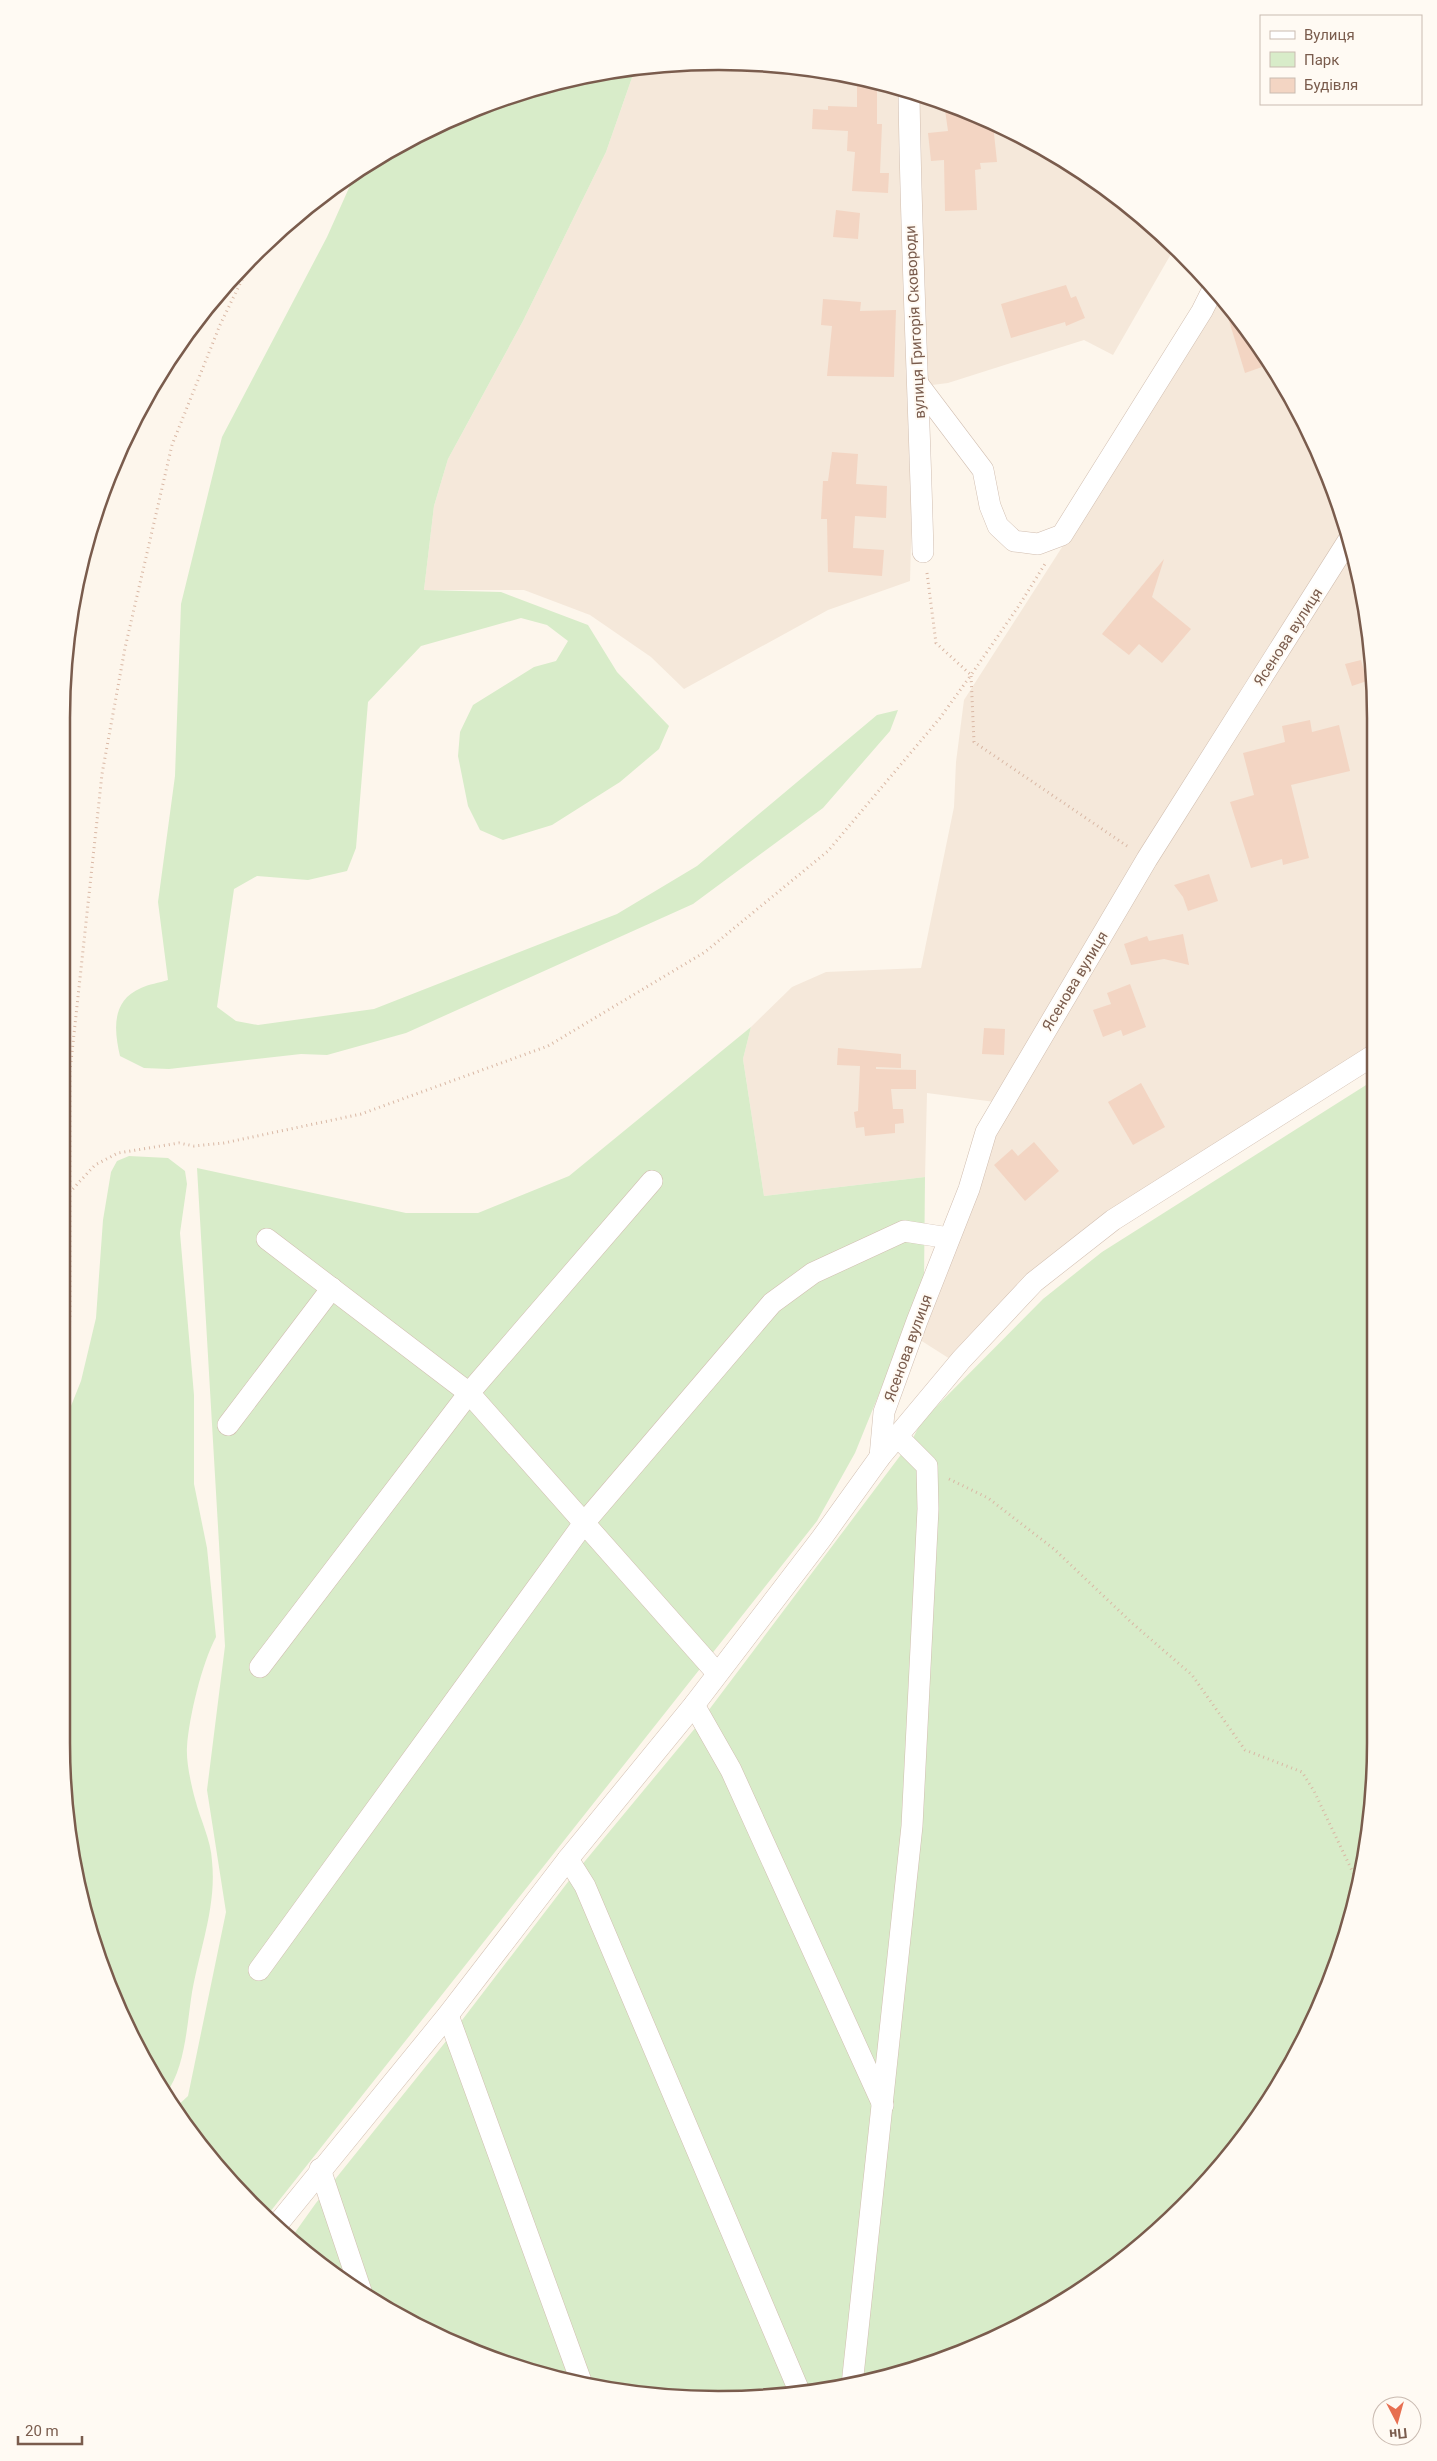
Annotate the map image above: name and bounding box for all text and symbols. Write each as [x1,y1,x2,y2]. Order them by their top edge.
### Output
legend [1260,15,1422,105]
text: Вулиця [1304,26,1355,44]
text: Парк [1304,51,1339,69]
text: Будівля [1304,76,1358,94]
street label: вулиця Григорія Сковороди [901,225,929,419]
street label: Ясенова вулиця [1250,585,1326,689]
street label: Ясенова вулиця [1038,928,1112,1034]
street label: Ясенова вулиця [880,1292,936,1404]
north arrow [1372,2396,1422,2446]
scale bar [18,2414,81,2446]
text: 20 m [25,2422,59,2440]
text: Пн [1389,2425,1408,2443]

